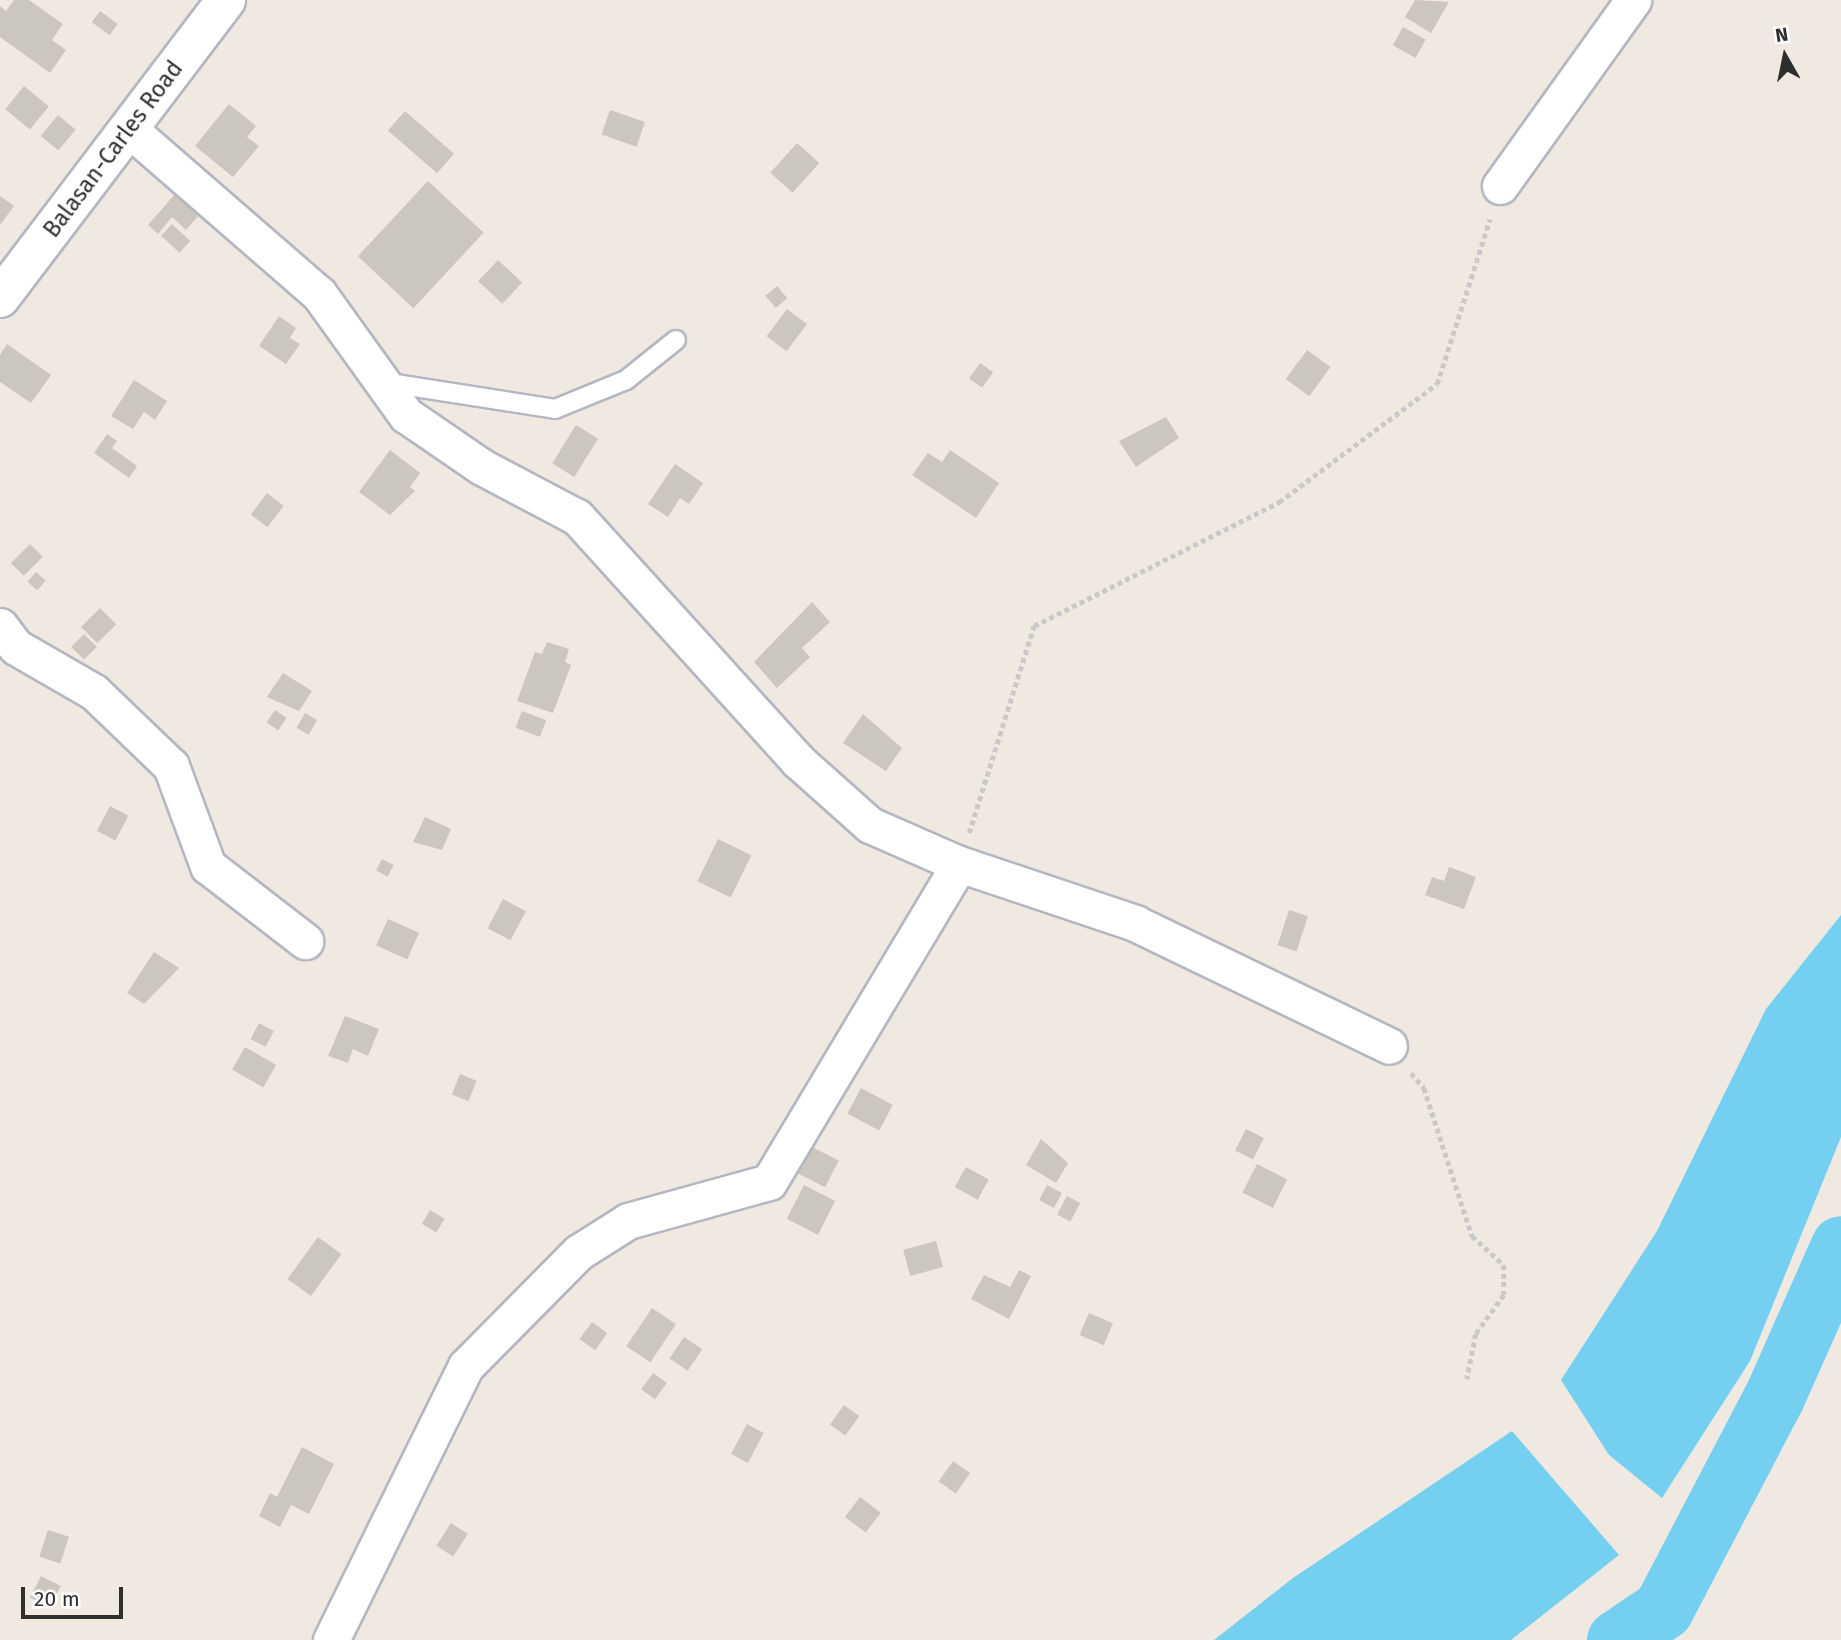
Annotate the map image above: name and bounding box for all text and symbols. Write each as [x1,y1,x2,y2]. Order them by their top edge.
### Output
north arrow [1750,21,1820,91]
text: N [1774,22,1790,47]
street label: Balasan-Carles Road [38,55,188,243]
scale bar [24,1574,126,1618]
text: 20 m [34,1586,80,1612]

